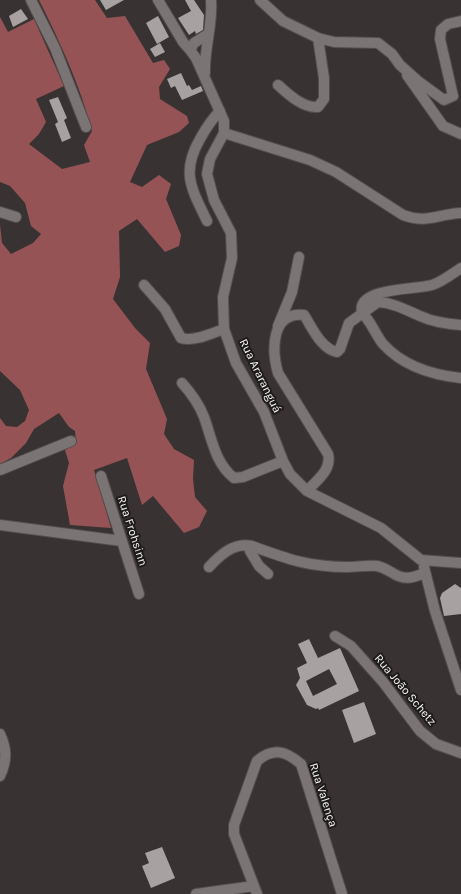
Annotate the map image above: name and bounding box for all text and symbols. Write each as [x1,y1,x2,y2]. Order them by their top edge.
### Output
street label: Rua Araranguá [236,337,284,415]
street label: Rua Frohsinn [114,494,150,568]
street label: Rua João Schetz [371,651,439,729]
street label: Rua Valença [306,761,340,829]

